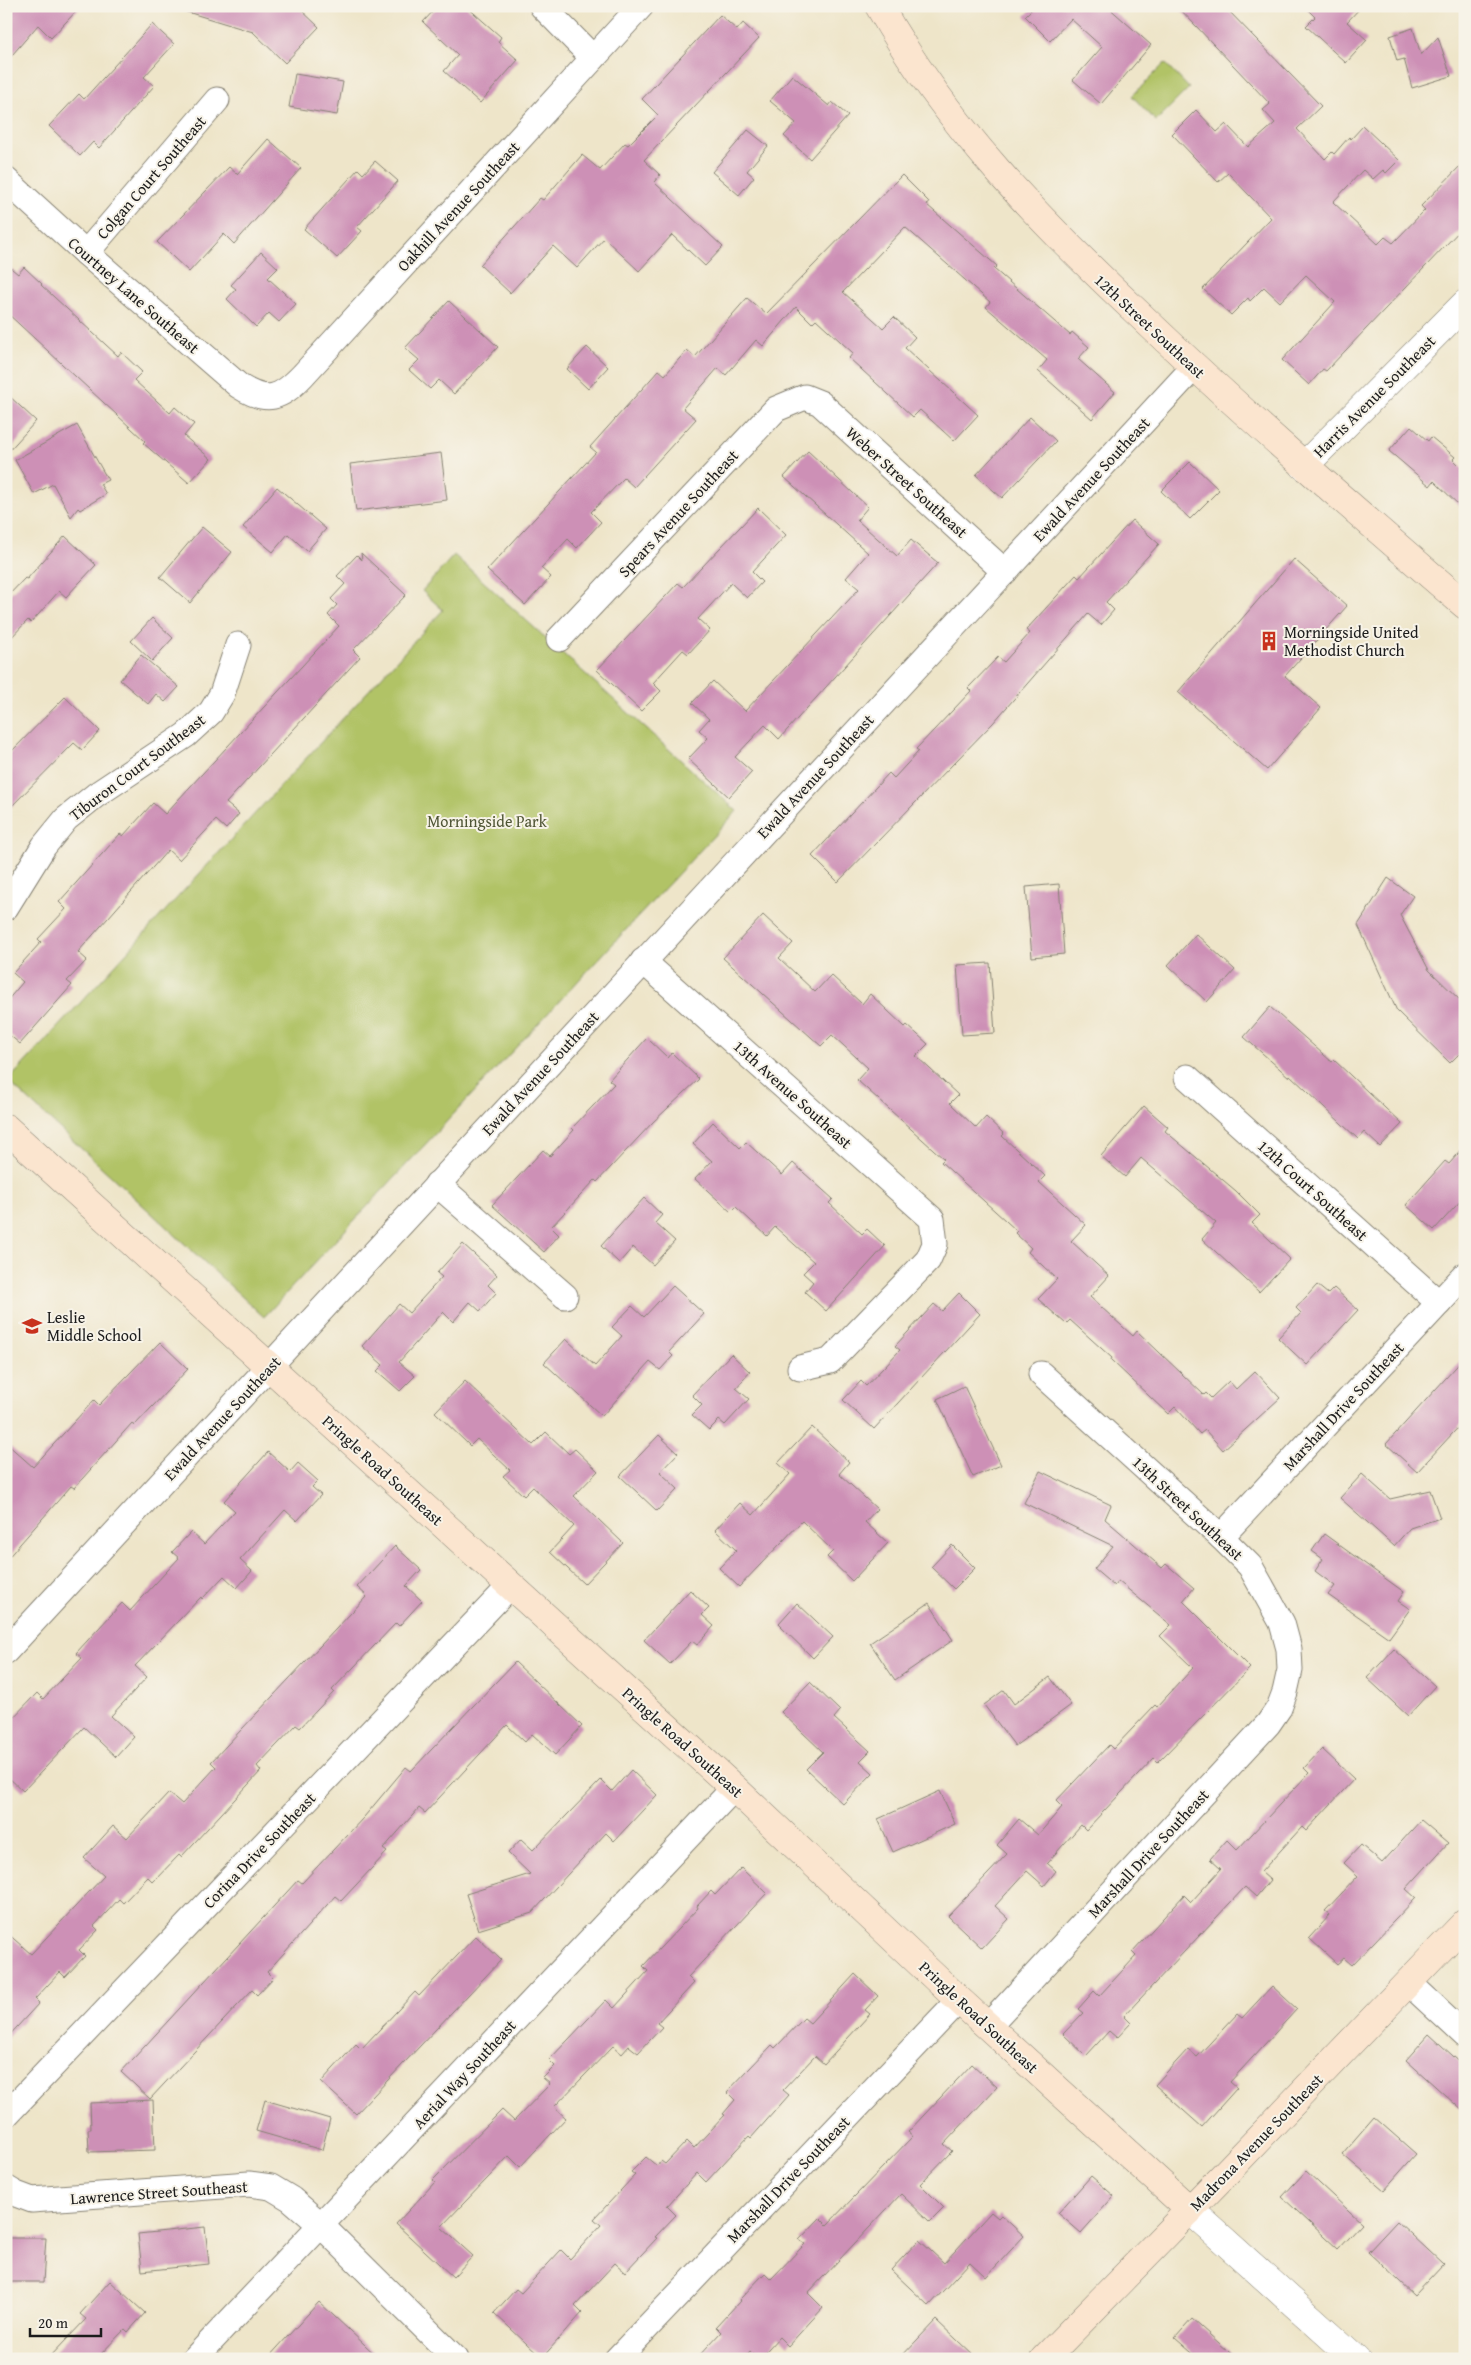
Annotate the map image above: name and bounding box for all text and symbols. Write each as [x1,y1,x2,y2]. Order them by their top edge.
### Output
street label: Colgan Court Southeast [90,110,212,244]
street label: Oakhill Avenue Southeast [391,135,525,277]
street label: Courtney Lane Southeast [63,231,205,359]
street label: 12th Street Southeast [1089,268,1211,384]
street label: Harris Avenue Southeast [1307,329,1441,463]
street label: Ewald Avenue Southeast [1027,411,1155,547]
street label: Weber Street Southeast [841,421,974,544]
street label: Spears Avenue Southeast [612,443,744,582]
place label: Morningside United Methodist Church [1284,620,1419,662]
building icon: Morningside United Methodist Church [1258,630,1280,652]
street label: Tiburon Court Southeast [64,708,210,826]
street label: Ewald Avenue Southeast [751,708,879,844]
park label: Morningside Park [427,809,548,833]
street label: Ewald Avenue Southeast [476,1005,604,1141]
street label: 13th Avenue Southeast [728,1034,858,1154]
street label: 12th Court Southeast [1253,1134,1374,1246]
place label: Leslie Middle School [47,1305,142,1347]
school or university icon: Leslie Middle School [21,1315,43,1337]
street label: Marshall Drive Southeast [1277,1336,1409,1476]
street label: Ewald Avenue Southeast [158,1350,286,1486]
street label: Pringle Road Southeast [317,1409,449,1531]
street label: 13th Street Southeast [1127,1450,1249,1566]
street label: Pringle Road Southeast [617,1681,749,1803]
street label: Marshall Drive Southeast [1082,1783,1214,1923]
street label: Corina Drive Southeast [197,1786,321,1914]
street label: Pringle Road Southeast [914,1955,1044,2079]
street label: Aerial Way Southeast [407,2014,522,2134]
street label: Madrona Avenue Southeast [1184,2068,1328,2216]
street label: Marshall Drive Southeast [721,2110,855,2248]
street label: Lawrence Street Southeast [69,2174,249,2210]
scale bar [30,2305,101,2337]
text: 20 m [38,2312,69,2333]

